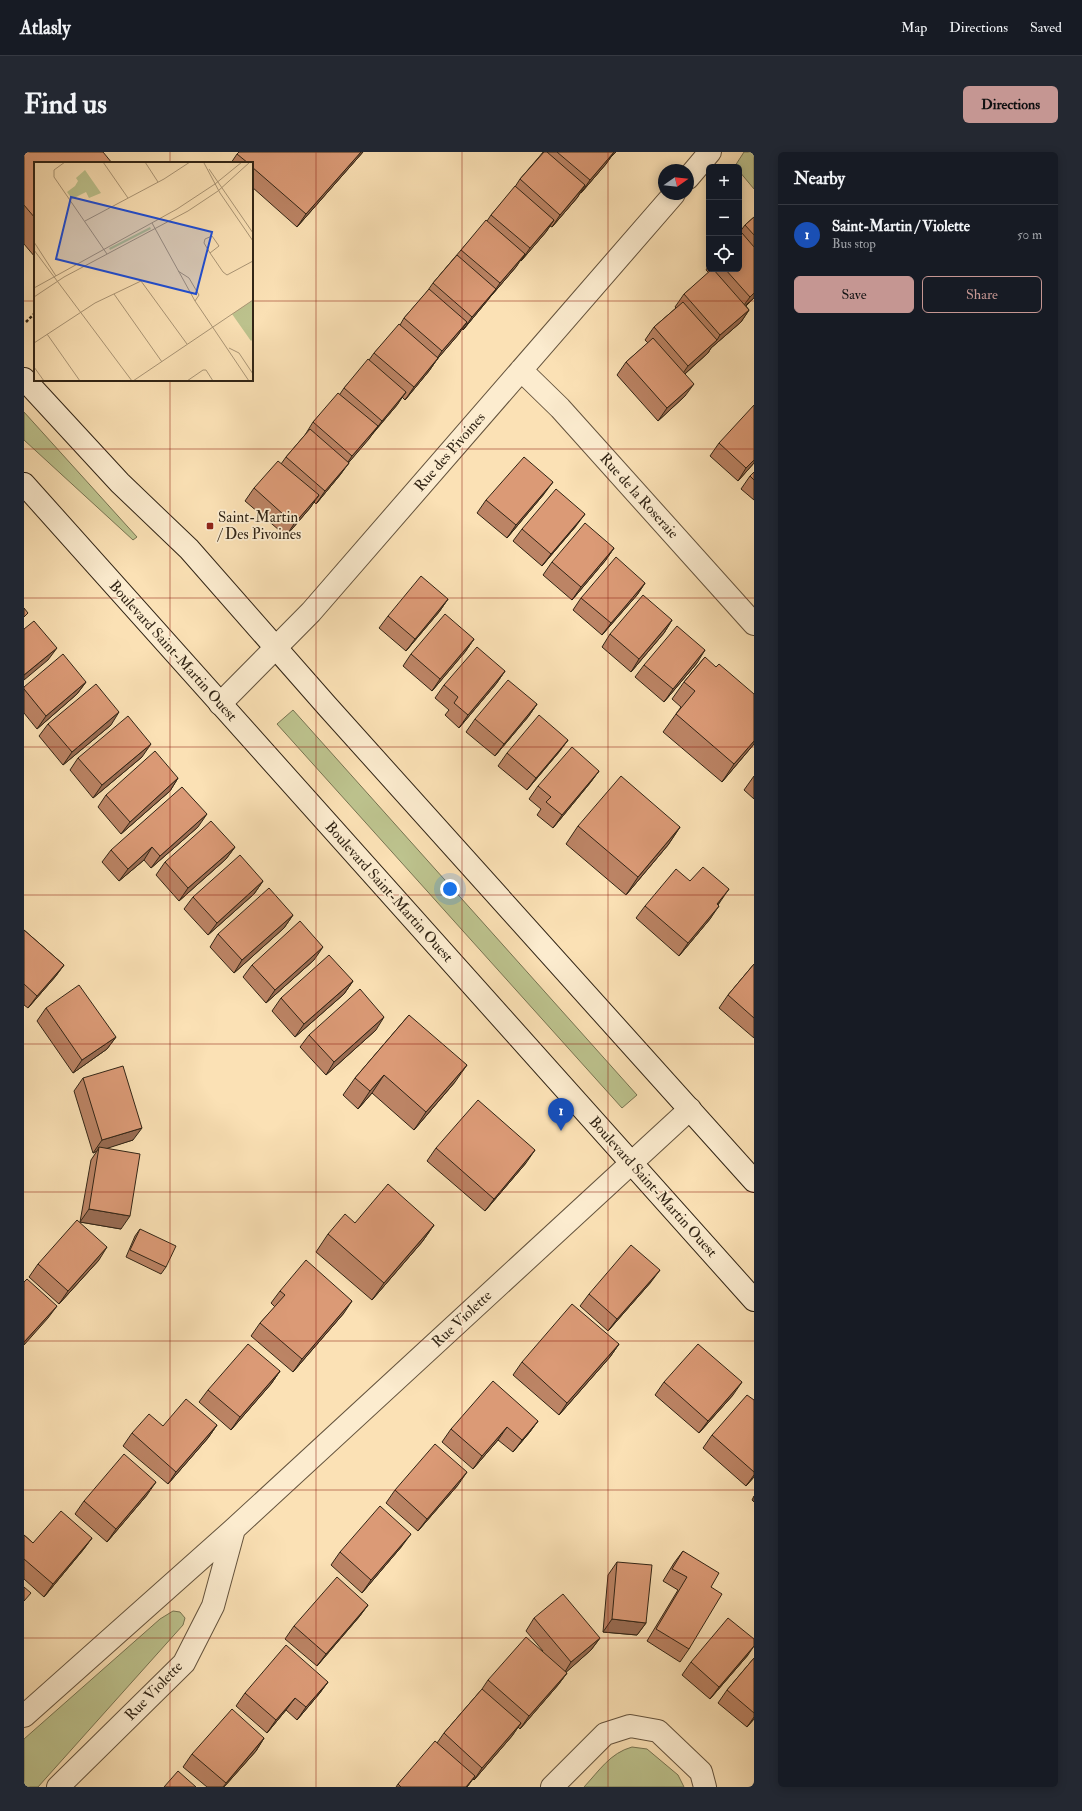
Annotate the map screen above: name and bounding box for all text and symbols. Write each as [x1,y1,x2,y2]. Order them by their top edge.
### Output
text: Atlasly [20,16,71,40]
text: Map [901,19,927,36]
text: Directions [949,19,1008,36]
text: Saved [1030,19,1062,36]
button: Directions [963,86,1058,123]
text: Find us [24,87,107,122]
inset map [34,162,253,381]
north arrow [658,164,694,200]
map controls [706,164,742,272]
button: + [706,164,742,200]
text: Nearby [794,168,845,189]
button: − [706,200,742,236]
text: Saint-Martin / Violette [832,217,970,236]
text: 1 [805,227,809,243]
text: 50 m [1017,227,1042,243]
button: locate [706,236,742,272]
text: Bus stop [832,236,876,252]
button: Save [794,276,914,313]
button: Share [922,276,1042,313]
street label: Rue des Pivoines [410,408,490,496]
street label: Rue de la Roseraie [595,449,683,543]
place label: Saint-Martin / Des Pivoines [217,508,301,544]
marker: Saint-Martin / Des Pivoines [205,521,215,531]
street label: Boulevard Saint-Martin Ouest [105,577,241,725]
street label: Boulevard Saint-Martin Ouest [321,818,457,966]
your location [440,879,460,899]
pin: 1 [548,1098,574,1131]
street label: Boulevard Saint-Martin Ouest [585,1113,721,1261]
street label: Rue Violette [428,1286,496,1352]
street label: Rue Violette [121,1657,187,1725]

